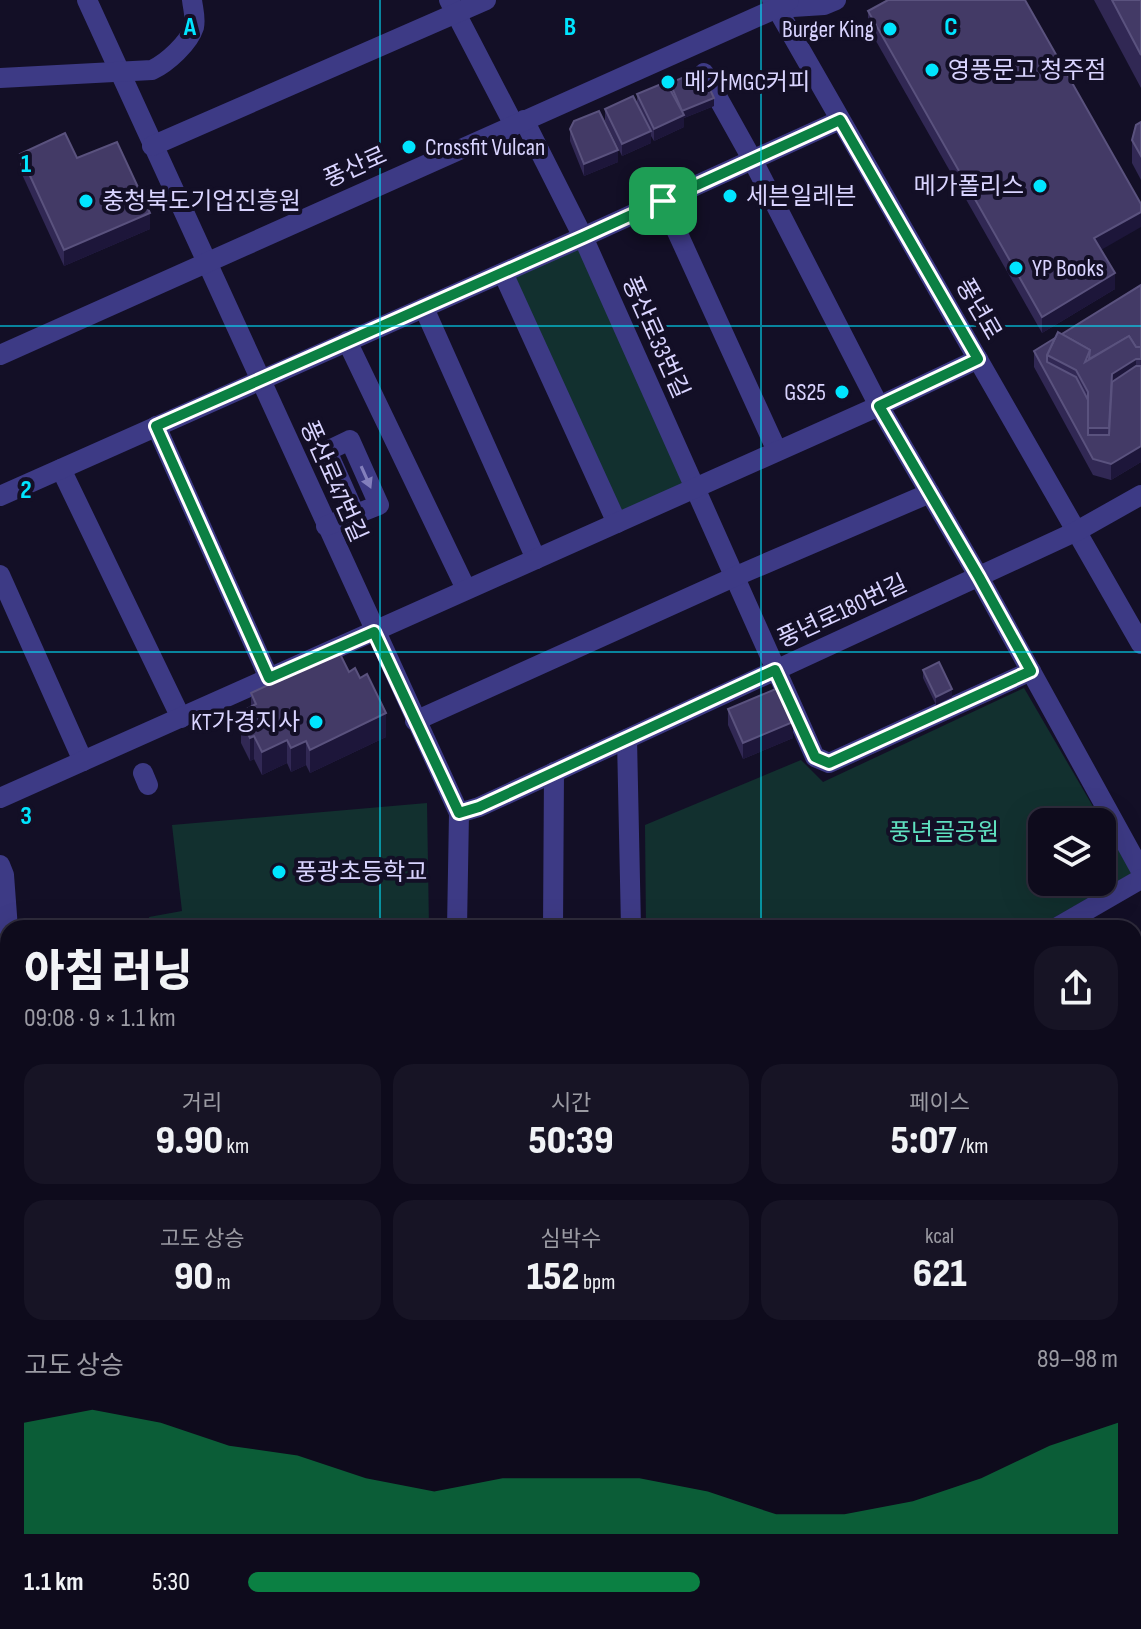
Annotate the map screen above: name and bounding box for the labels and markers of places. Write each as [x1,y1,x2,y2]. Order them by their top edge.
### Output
place label: Burger King [782,15,874,44]
marker: Burger King [881,20,899,38]
place label: 영풍문고 청주점 [948,56,1106,85]
marker: 영풍문고 청주점 [923,61,941,79]
place label: 메가MGC커피 [684,68,810,97]
marker: 메가MGC커피 [659,73,677,91]
place label: Crossfit Vulcan [425,133,545,162]
marker: Crossfit Vulcan [400,138,418,156]
pin [629,167,697,235]
place label: 메가폴리스 [914,172,1024,201]
marker: 메가폴리스 [1031,177,1049,195]
place label: 세븐일레븐 [746,182,856,211]
place label: 충청북도기업진흥원 [102,187,301,216]
marker: 세븐일레븐 [721,187,739,205]
marker: 충청북도기업진흥원 [77,192,95,210]
place label: YP Books [1032,254,1104,283]
marker: YP Books [1007,259,1025,277]
place label: GS25 [784,378,826,407]
marker: GS25 [833,383,851,401]
place label: KT가경지사 [191,708,300,737]
marker: KT가경지사 [307,713,325,731]
place label: 풍광초등학교 [295,858,427,887]
marker: 풍광초등학교 [270,863,288,881]

